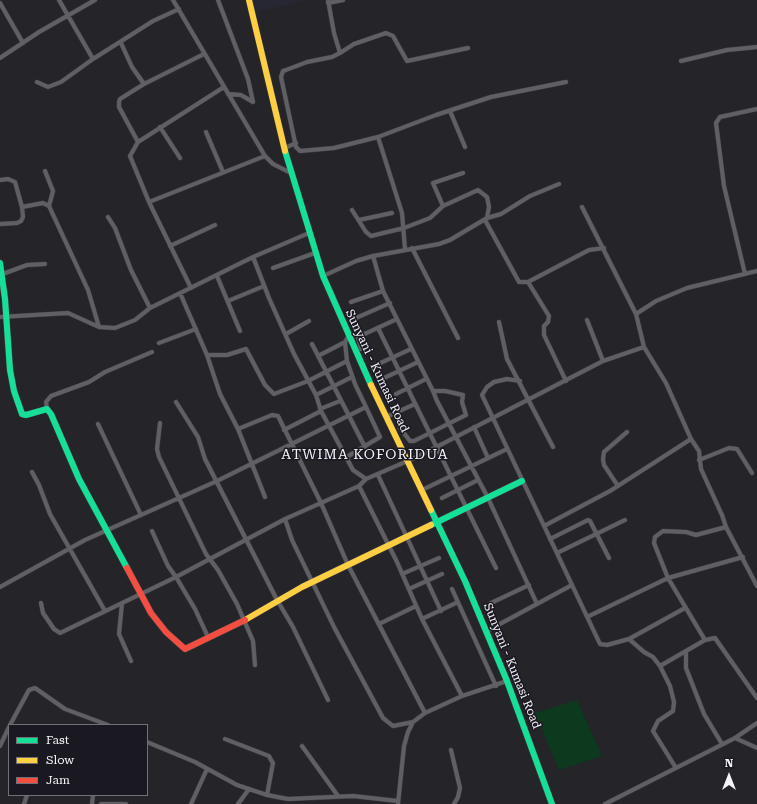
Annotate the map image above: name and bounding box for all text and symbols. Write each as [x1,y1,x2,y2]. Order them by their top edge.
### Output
street label: Sunyani - Kumasi Road [342,307,412,435]
district label: ATWIMA KOFORIDUA [281,447,449,463]
street label: Sunyani - Kumasi Road [480,601,544,731]
legend [8,724,148,796]
text: Fast [46,733,69,747]
text: Slow [46,753,74,767]
north arrow [709,756,749,796]
text: N [725,757,733,770]
text: Jam [46,773,70,787]

